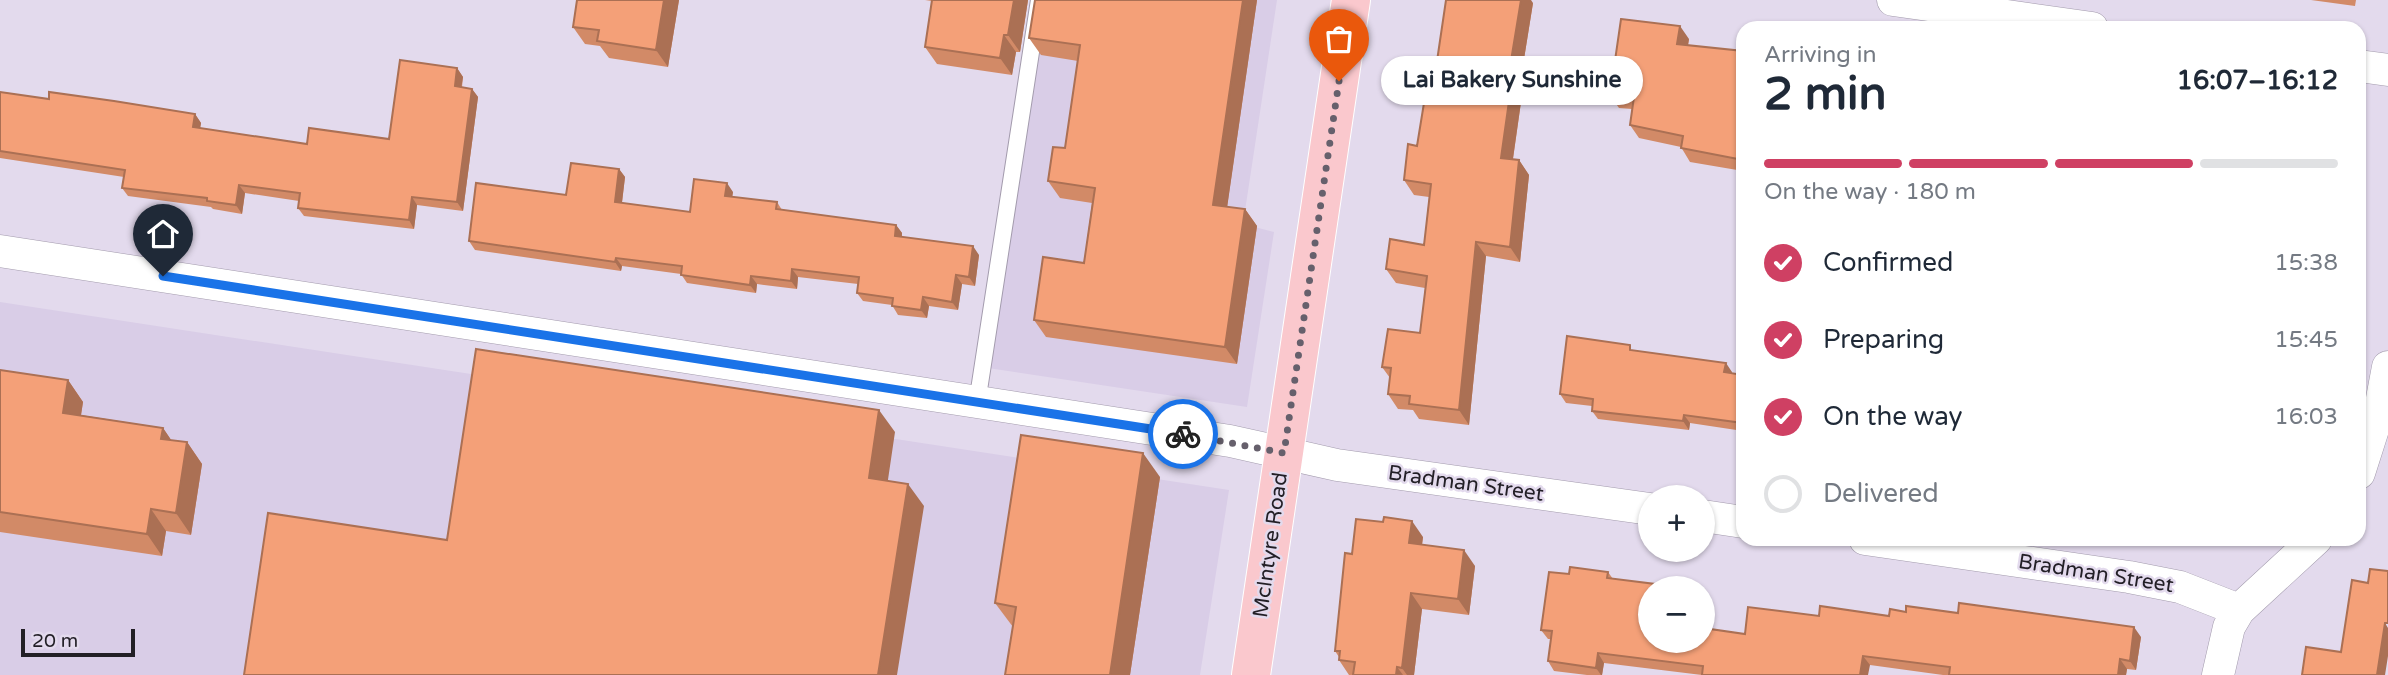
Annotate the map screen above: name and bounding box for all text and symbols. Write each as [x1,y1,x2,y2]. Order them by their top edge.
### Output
pin [1309,9,1369,81]
icon: bag [1320,20,1358,58]
text: Arriving in [1764,41,1877,69]
callout: Lai Bakery Sunshine [1381,56,1644,106]
text: 16:07–16:12 [2177,65,2338,96]
text: Lai Bakery Sunshine [1402,66,1622,94]
text: 2 min [1764,67,1887,122]
text: On the way · 180 m [1764,178,1976,206]
pin [133,204,193,276]
icon: home [144,215,182,253]
icon: check [1764,244,1802,282]
text: Confirmed [1823,247,1953,278]
text: 15:38 [2274,249,2338,277]
icon: check [1764,321,1802,359]
text: Preparing [1823,324,1944,355]
text: 15:45 [2274,326,2338,354]
icon: check [1764,398,1802,436]
courier [1148,399,1218,469]
text: On the way [1823,401,1963,432]
text: 16:03 [2274,403,2338,431]
icon: bike [1164,415,1202,453]
street label: Bradman Street [1387,460,1545,507]
street label: McIntyre Road [1248,471,1293,619]
text: Delivered [1823,478,1939,509]
map controls [1638,485,1715,653]
button: + [1638,485,1715,562]
street label: Bradman Street [2017,549,2175,598]
button: − [1638,576,1715,653]
scale bar [21,626,135,658]
text: 20 m [32,630,78,652]

